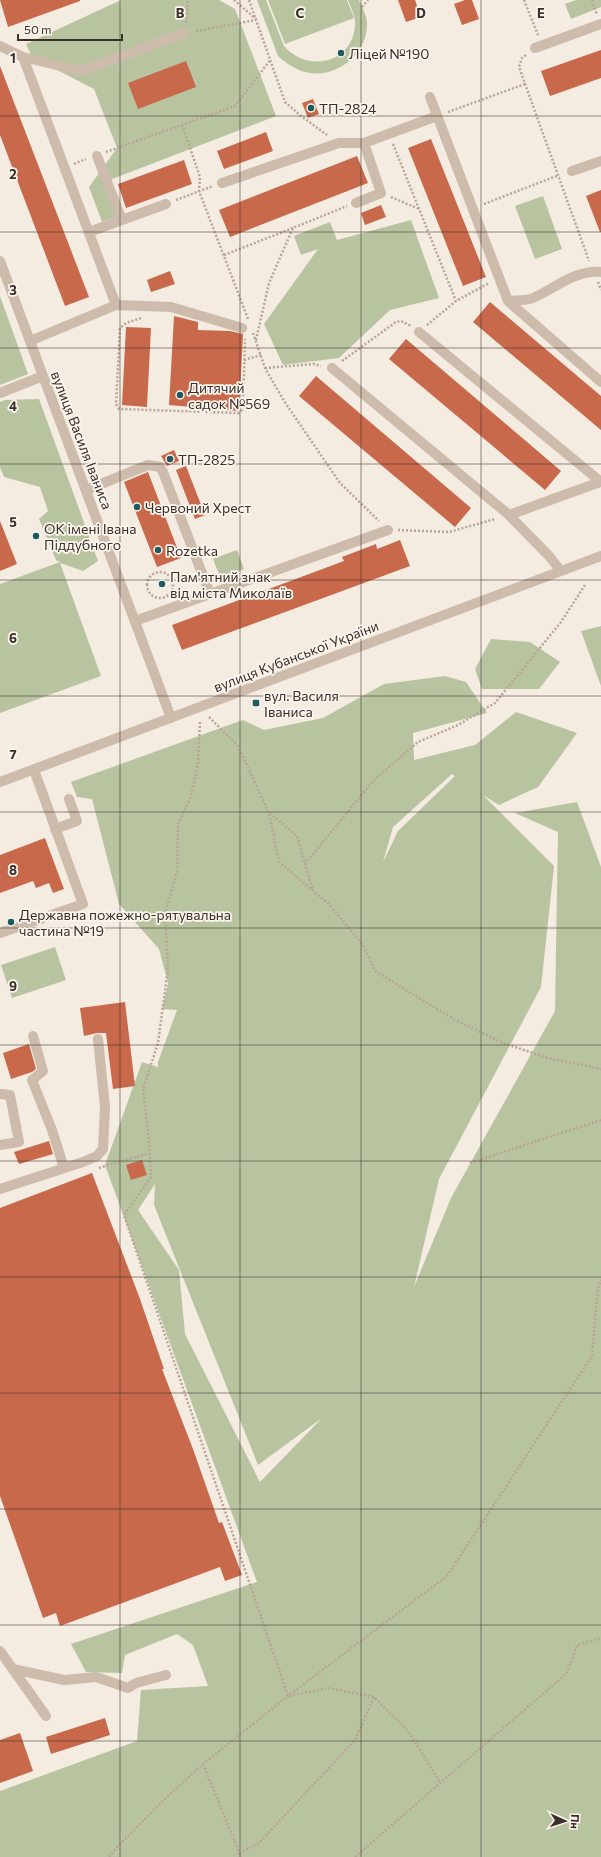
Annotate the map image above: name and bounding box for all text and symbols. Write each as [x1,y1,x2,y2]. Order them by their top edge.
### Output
text: B [176,5,185,21]
text: C [296,5,305,21]
text: D [416,5,426,21]
text: E [537,5,545,21]
scale bar [18,16,122,42]
text: 50 m [24,22,52,36]
place label: Ліцей №190 [349,45,429,62]
marker: Ліцей №190 [336,48,346,58]
text: 1 [10,50,16,66]
place label: ТП-2824 [319,100,377,117]
marker: ТП-2824 [306,103,316,113]
text: 2 [9,166,17,182]
text: 3 [9,282,17,298]
street label: вулиця Василя Іваниса [48,369,116,511]
place label: Дитячий садок №569 [188,379,270,412]
marker: Дитячий садок №569 [175,390,185,400]
text: 4 [9,398,17,414]
place label: ТП-2825 [178,451,235,468]
marker: ТП-2825 [165,454,175,464]
place label: Червоний Хрест [145,499,252,516]
marker: Червоний Хрест [132,502,142,512]
text: 5 [9,514,17,530]
place label: ОК імені Івана Піддубного [44,520,137,553]
marker: ОК імені Івана Піддубного [31,531,41,541]
place label: Rozetka [166,542,218,559]
marker: Rozetka [153,545,163,555]
place label: Пам'ятний знак від міста Миколаїв [170,568,292,601]
marker: Пам'ятний знак від міста Миколаїв [157,579,167,589]
street label: вулиця Кубанської України [211,617,381,695]
text: 6 [9,630,17,646]
place label: вул. Василя Іваниса [264,687,339,720]
marker: вул. Василя Іваниса [251,698,261,708]
text: 7 [9,746,17,762]
text: 8 [9,862,17,878]
place label: Державна пожежно-рятувальна частина №19 [19,906,231,939]
marker: Державна пожежно-рятувальна частина №19 [6,917,16,927]
text: 9 [9,978,17,994]
north arrow [545,1801,585,1841]
text: Пн [569,1814,582,1829]

